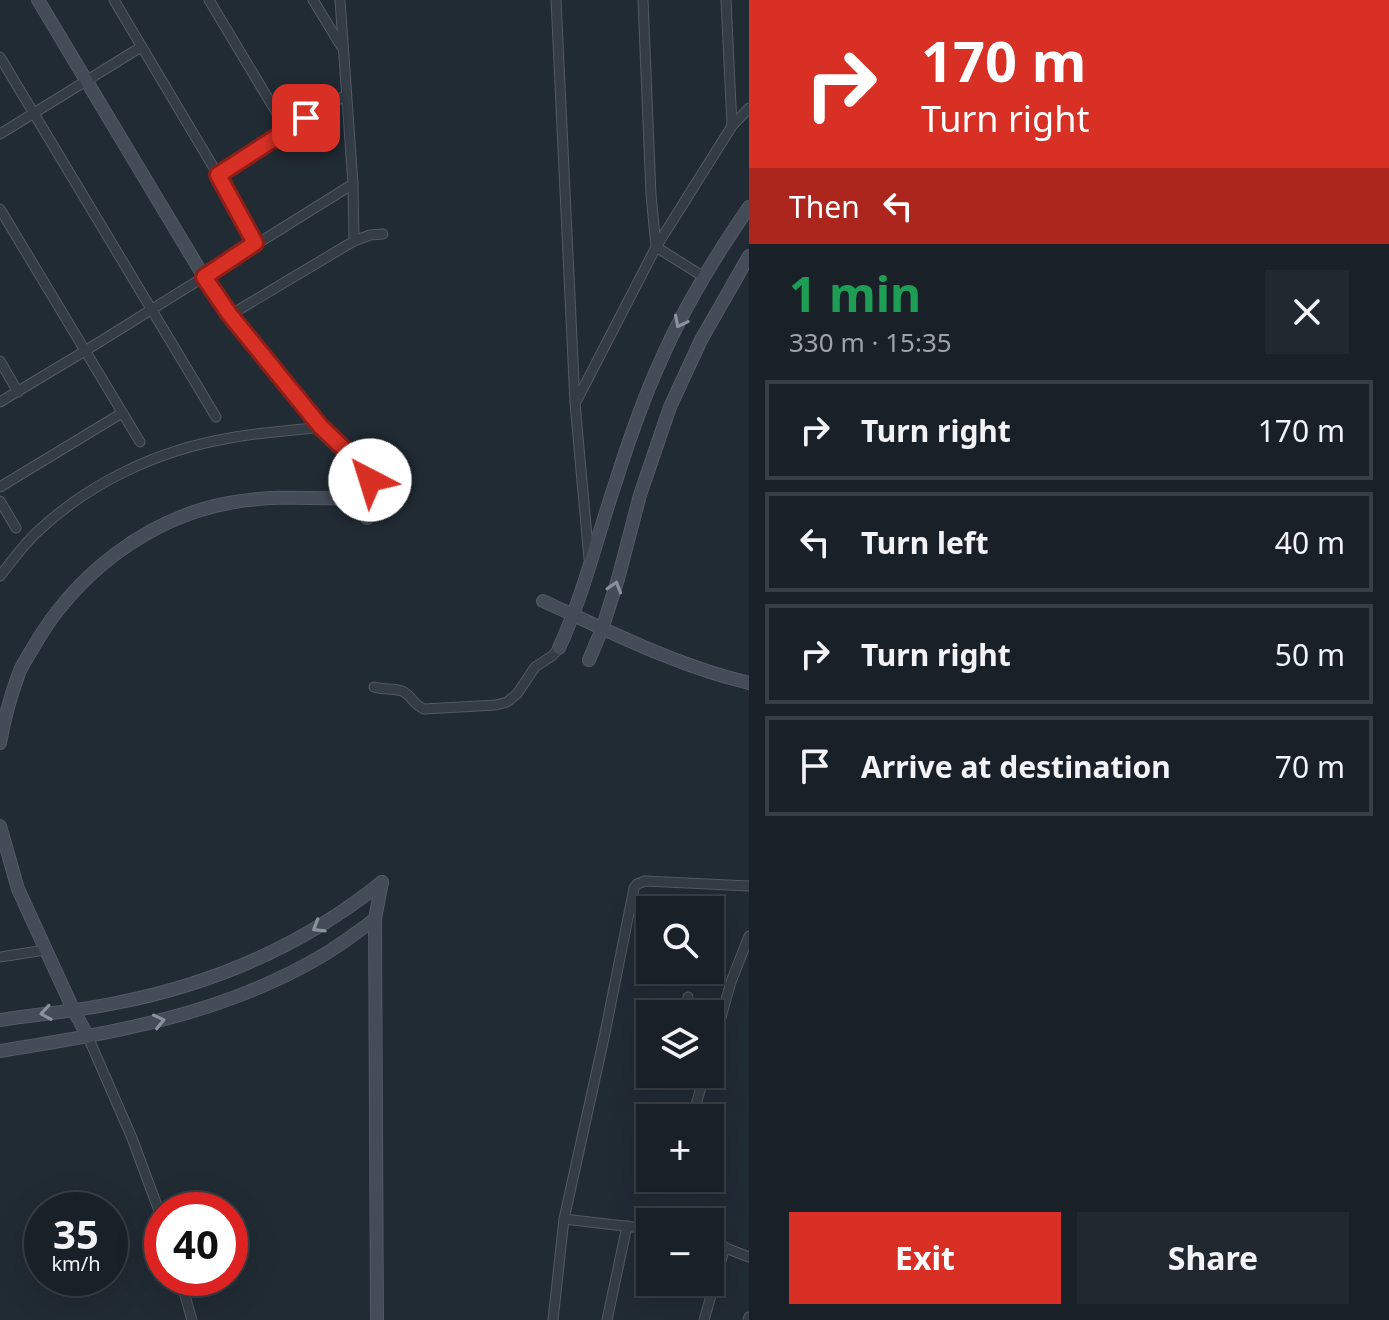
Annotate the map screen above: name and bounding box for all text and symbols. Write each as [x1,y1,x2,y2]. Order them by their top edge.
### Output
text: 170 m [921,22,1086,98]
icon: right [789,32,893,136]
pin [272,84,340,152]
text: Turn right [921,94,1089,143]
icon: arrive [284,96,328,140]
icon: left [876,184,920,228]
text: Then [789,186,860,227]
text: 1 min [789,261,921,326]
button: close [1265,270,1349,354]
one-way arrow [675,313,690,328]
text: 330 m · 15:35 [789,324,952,360]
icon: right [793,408,837,452]
text: Turn right [861,410,1011,451]
text: 170 m [1258,410,1345,451]
position arrow [328,438,412,522]
icon: left [793,520,837,564]
text: Turn left [861,522,989,563]
text: 40 m [1275,522,1345,563]
one-way arrow [606,580,622,594]
icon: right [793,632,837,676]
text: Turn right [861,634,1011,675]
text: 50 m [1275,634,1345,675]
icon: arrive [793,744,837,788]
text: Arrive at destination [861,746,1171,787]
text: 70 m [1275,746,1345,787]
map controls [636,896,724,1296]
button: search [636,896,724,984]
one-way arrow [312,917,327,932]
button: layers [636,1000,724,1088]
one-way arrow [39,1004,53,1021]
one-way arrow [152,1013,166,1030]
button: + [636,1104,724,1192]
speed limit sign: 40 [144,1192,248,1296]
text: 35 [53,1206,99,1261]
button: − [636,1208,724,1296]
button: Exit [789,1212,1061,1304]
button: Share [1077,1212,1349,1304]
text: km/h [51,1250,101,1277]

